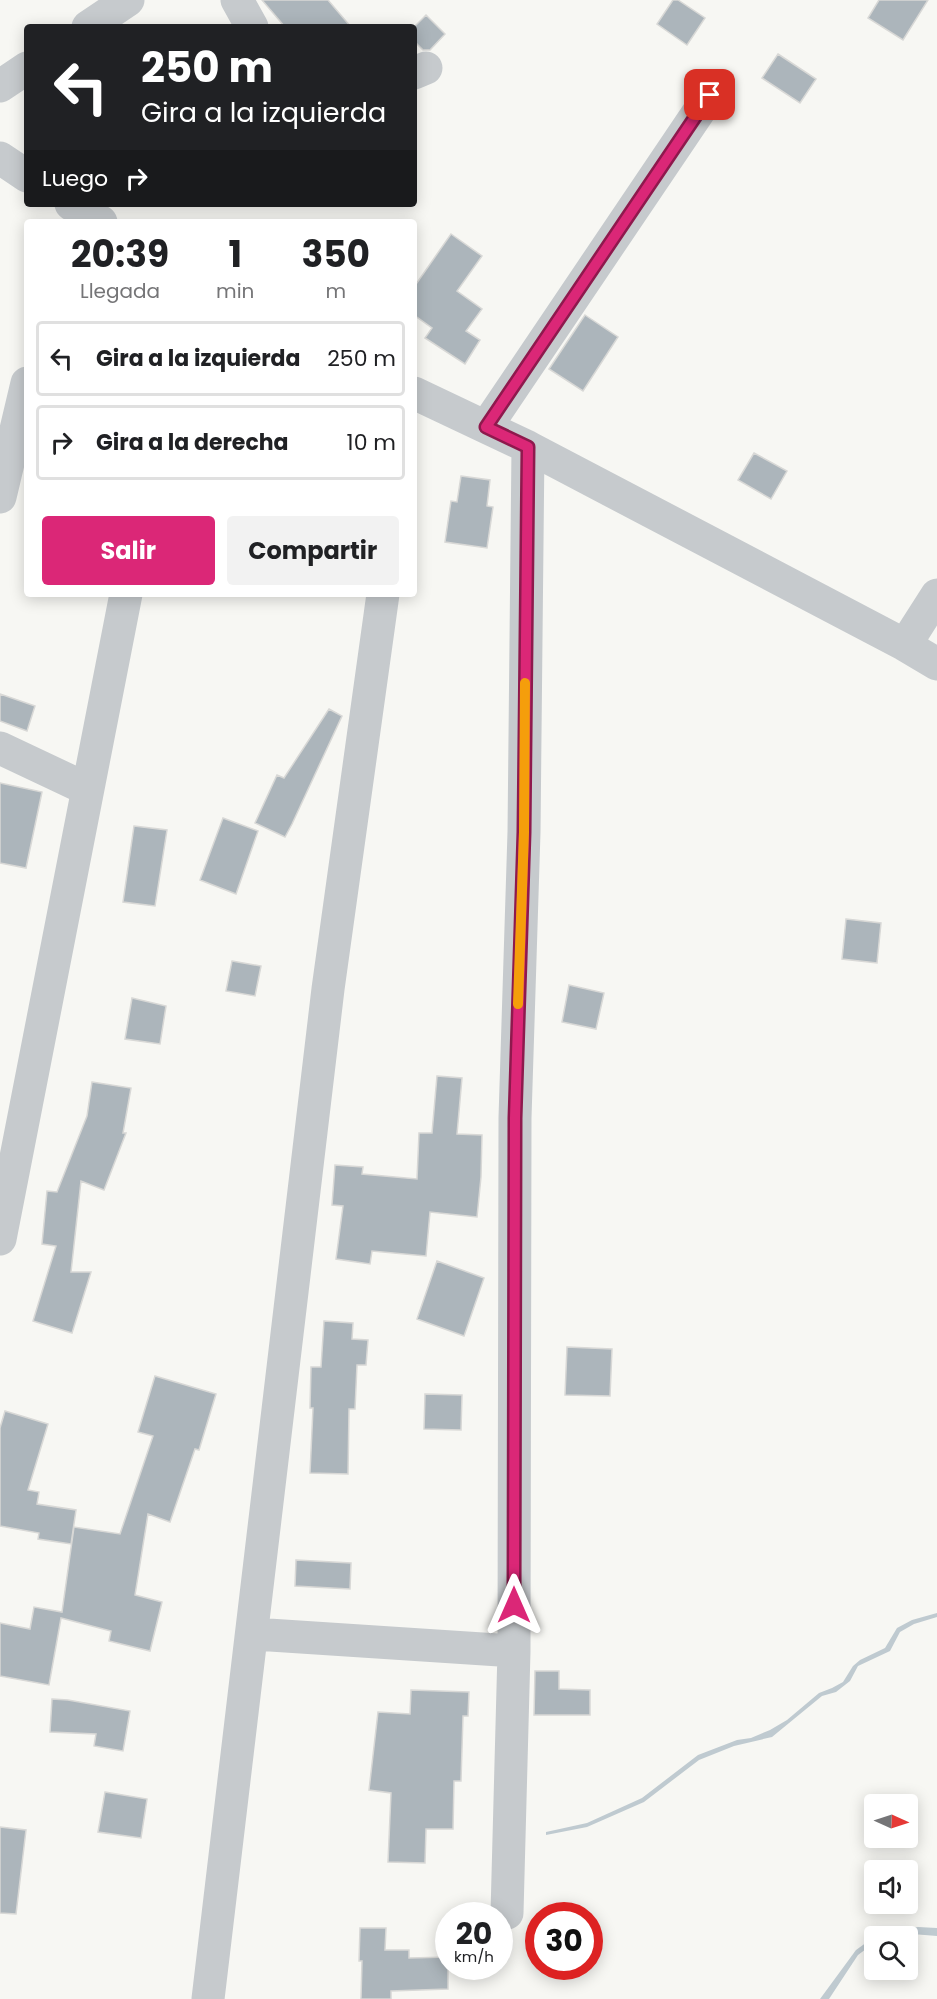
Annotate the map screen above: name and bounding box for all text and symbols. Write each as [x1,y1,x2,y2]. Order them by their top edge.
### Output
text: 250 m [141,38,273,97]
icon: left [42,48,120,126]
pin [684,69,735,120]
icon: arrive [693,78,726,111]
text: Gira a la izquierda [141,94,386,131]
icon: right [120,162,153,195]
text: Luego [42,163,108,194]
text: 20:39 [71,229,169,280]
text: 1 [228,229,242,280]
text: 350 [301,229,370,280]
text: Llegada [80,277,160,305]
text: min [216,277,254,305]
text: m [325,277,346,305]
icon: left [45,342,78,375]
text: Gira a la izquierda [96,343,300,374]
text: 250 m [327,343,396,374]
icon: right [45,426,78,459]
text: Gira a la derecha [96,427,289,458]
text: 10 m [347,427,396,458]
button: Salir [42,516,215,585]
button: Compartir [227,516,399,585]
position arrow [482,1573,546,1637]
north arrow [864,1794,918,1848]
map controls [864,1794,918,1980]
button: sound [864,1860,918,1914]
speed limit sign: 30 [525,1902,603,1980]
text: 20 [456,1912,492,1955]
button: search [864,1926,918,1980]
text: km/h [454,1946,494,1967]

